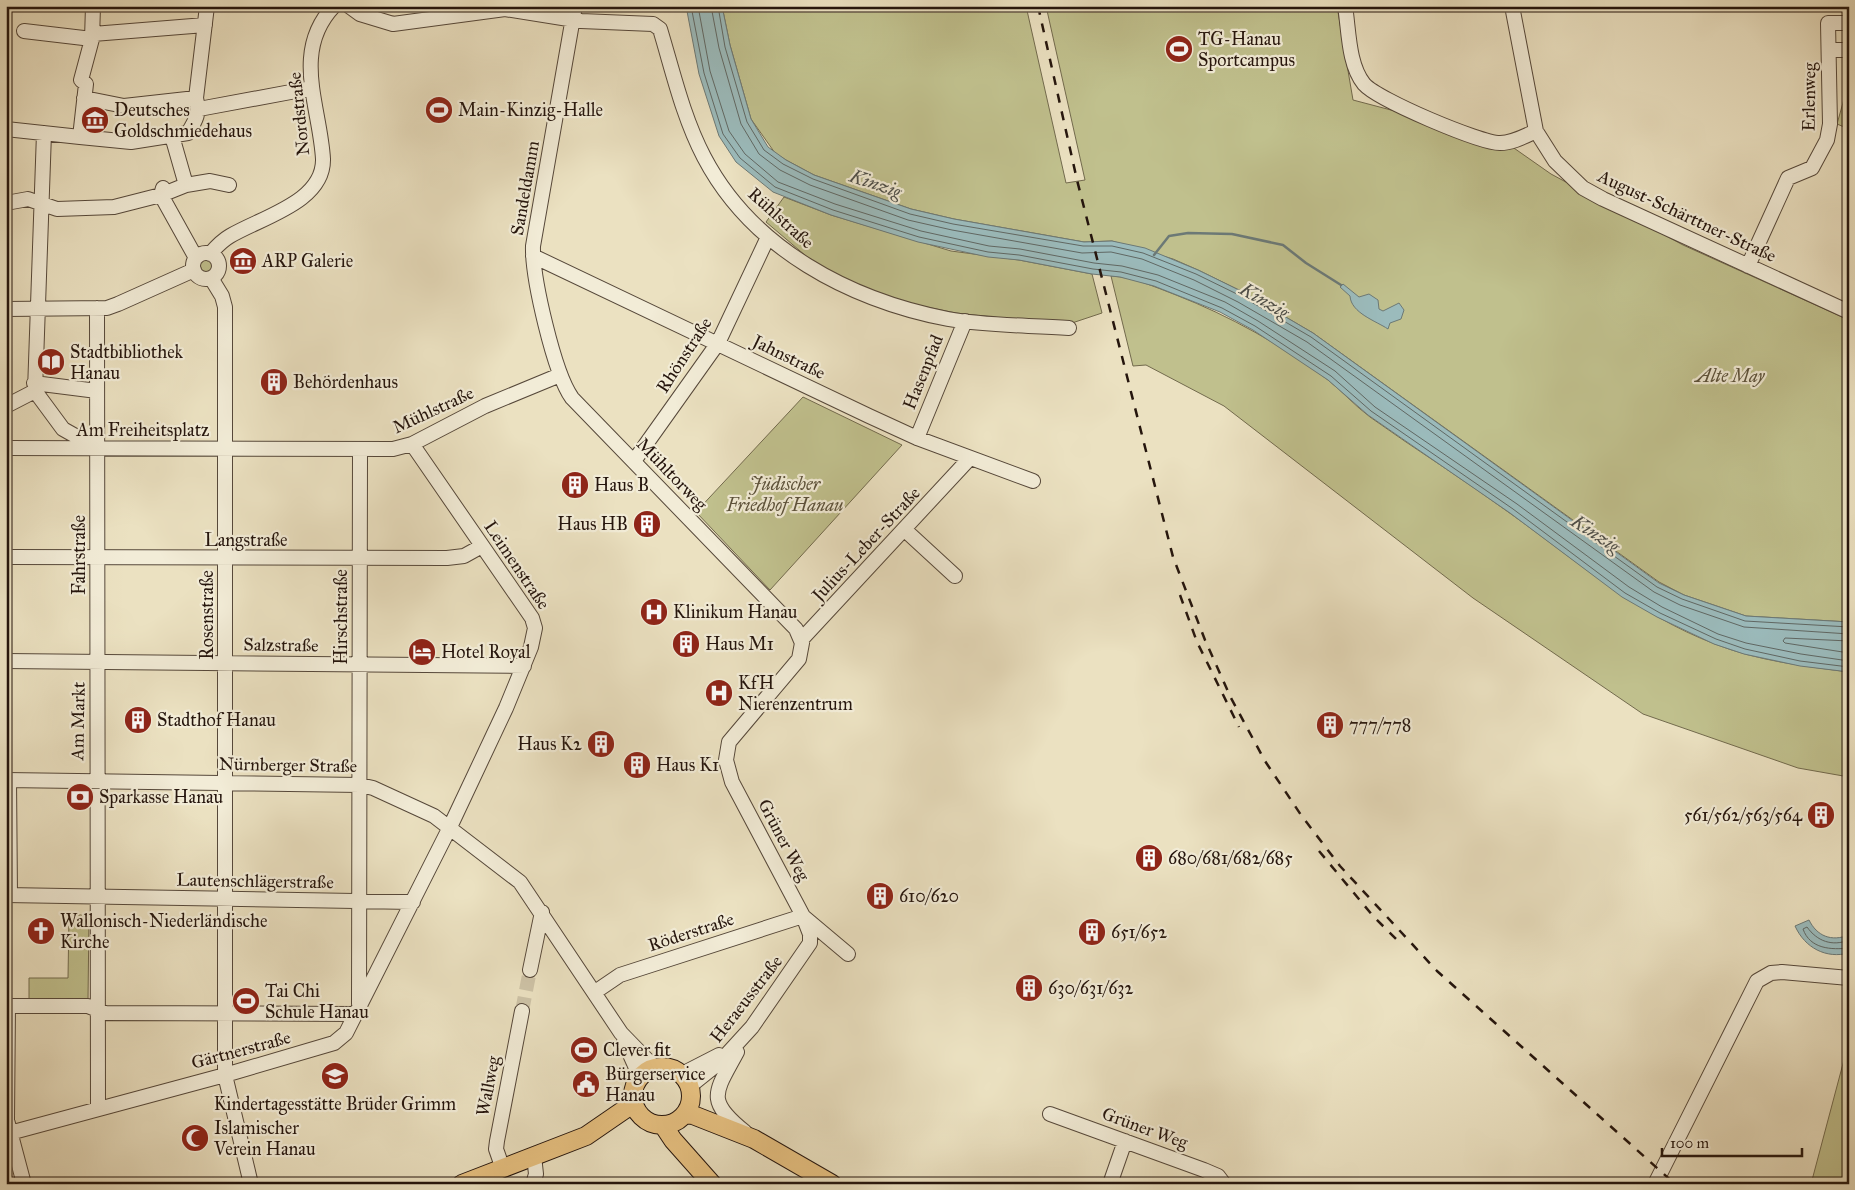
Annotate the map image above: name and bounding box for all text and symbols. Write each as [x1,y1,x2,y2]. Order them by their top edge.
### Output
place label: TG-Hanau Sportcampus [1198,28,1295,71]
sports icon: TG-Hanau Sportcampus [1164,34,1194,64]
street label: Erlenweg [1797,62,1822,132]
street label: Nordstraße [284,71,314,157]
sports icon: Main-Kinzig-Halle [424,95,454,125]
place label: Deutsches Goldschmiedehaus [114,99,252,142]
place label: Main-Kinzig-Halle [458,99,603,122]
museum icon: Deutsches Goldschmiedehaus [80,105,110,135]
street label: Sandeldamm [506,139,544,237]
water label: Kinzig [846,164,906,204]
street label: August-Schärttner-Straße [1593,165,1780,268]
street label: Rühlstraße [744,183,818,253]
museum icon: ARP Galerie [228,246,258,276]
place label: ARP Galerie [261,250,353,272]
water label: Kinzig [1235,277,1295,325]
street label: Rhönstraße [651,313,717,397]
street label: Jahnstraße [747,329,829,385]
street label: Hasenpfad [898,331,948,413]
place label: Stadtbibliothek Hanau [70,341,184,384]
library icon: Stadtbibliothek Hanau [36,347,66,377]
park label: Alte May [1693,365,1766,387]
building icon: Behördenhaus [259,367,289,397]
place label: Behördenhaus [293,371,398,393]
street label: Mühlstraße [389,382,477,438]
street label: Am Freiheitsplatz [76,419,209,441]
street label: Mühltorweg [631,433,713,516]
building icon: Haus B [560,470,590,500]
park label: Jüdischer Friedhof Hanau [725,473,844,516]
place label: Haus B [594,474,649,496]
street label: Julius-Leber-Straße [806,482,926,608]
building icon: Haus HB [632,509,662,539]
water label: Kinzig [1566,509,1626,559]
place label: Haus HB [557,513,628,535]
street label: Fahrstraße [68,515,90,595]
street label: Leimenstraße [479,517,555,613]
street label: Langstraße [204,529,288,552]
street label: Hirschstraße [330,569,352,665]
street label: Rosenstraße [196,570,218,660]
hospital icon: Klinikum Hanau [639,597,669,627]
place label: Klinikum Hanau [673,601,798,623]
building icon: Haus M1 [671,629,701,659]
street label: Salzstraße [243,633,319,657]
place label: Haus M1 [705,633,774,655]
hotel icon: Hotel Royal [407,637,437,667]
place label: Hotel Royal [441,641,531,663]
place label: KfH Nierenzentrum [738,672,853,715]
hospital icon: KfH Nierenzentrum [704,678,734,708]
street label: Am Markt [66,681,90,761]
building icon: Stadthof Hanau [123,705,153,735]
place label: Stadthof Hanau [157,709,276,731]
building icon: 777/778 [1315,710,1345,740]
place label: 777/778 [1349,714,1411,736]
building icon: Haus K2 [586,729,616,759]
place label: Haus K2 [517,733,582,755]
building icon: Haus K1 [622,750,652,780]
street label: Nürnberger Straße [219,753,357,778]
place label: Haus K1 [656,754,719,776]
bank icon: Sparkasse Hanau [65,782,95,812]
place label: Sparkasse Hanau [99,786,224,808]
street label: Grüner Weg [752,795,815,886]
building icon: 561/562/563/564 [1806,800,1836,830]
place label: 561/562/563/564 [1684,804,1803,826]
building icon: 680/681/682/685 [1134,843,1164,873]
place label: 680/681/682/685 [1168,847,1293,869]
street label: Lautenschlägerstraße [176,869,334,894]
building icon: 610/620 [865,881,895,911]
place label: 610/620 [899,885,959,907]
street label: Röderstraße [645,908,737,956]
place label: Wallonisch-Niederländische Kirche [60,910,267,953]
church icon: Wallonisch-Niederländische Kirche [26,916,56,946]
building icon: 651/652 [1077,917,1107,947]
place label: 651/652 [1111,921,1167,943]
street label: Heraeusstraße [705,951,787,1047]
building icon: 630/631/632 [1014,973,1044,1003]
place label: 630/631/632 [1048,977,1134,999]
place label: Tai Chi Schule Hanau [265,980,369,1023]
sports icon: Tai Chi Schule Hanau [231,986,261,1016]
street label: Gärtnerstraße [189,1026,293,1074]
sports icon: Clever fit [569,1035,599,1065]
place label: Clever fit [603,1039,671,1061]
street label: Wallweg [471,1053,506,1118]
school or university icon: Kindertagesstätte Brüder Grimm [320,1061,350,1091]
place label: Bürgerservice Hanau [605,1063,706,1106]
public building icon: Bürgerservice Hanau [571,1069,601,1099]
place label: Kindertagesstätte Brüder Grimm [214,1093,456,1116]
street label: Grüner Weg [1099,1102,1191,1155]
place label: Islamischer Verein Hanau [213,1117,316,1160]
mosque icon: Islamischer Verein Hanau [180,1123,210,1153]
scale bar [1662,1125,1802,1157]
text: 100 m [1670,1134,1710,1152]

